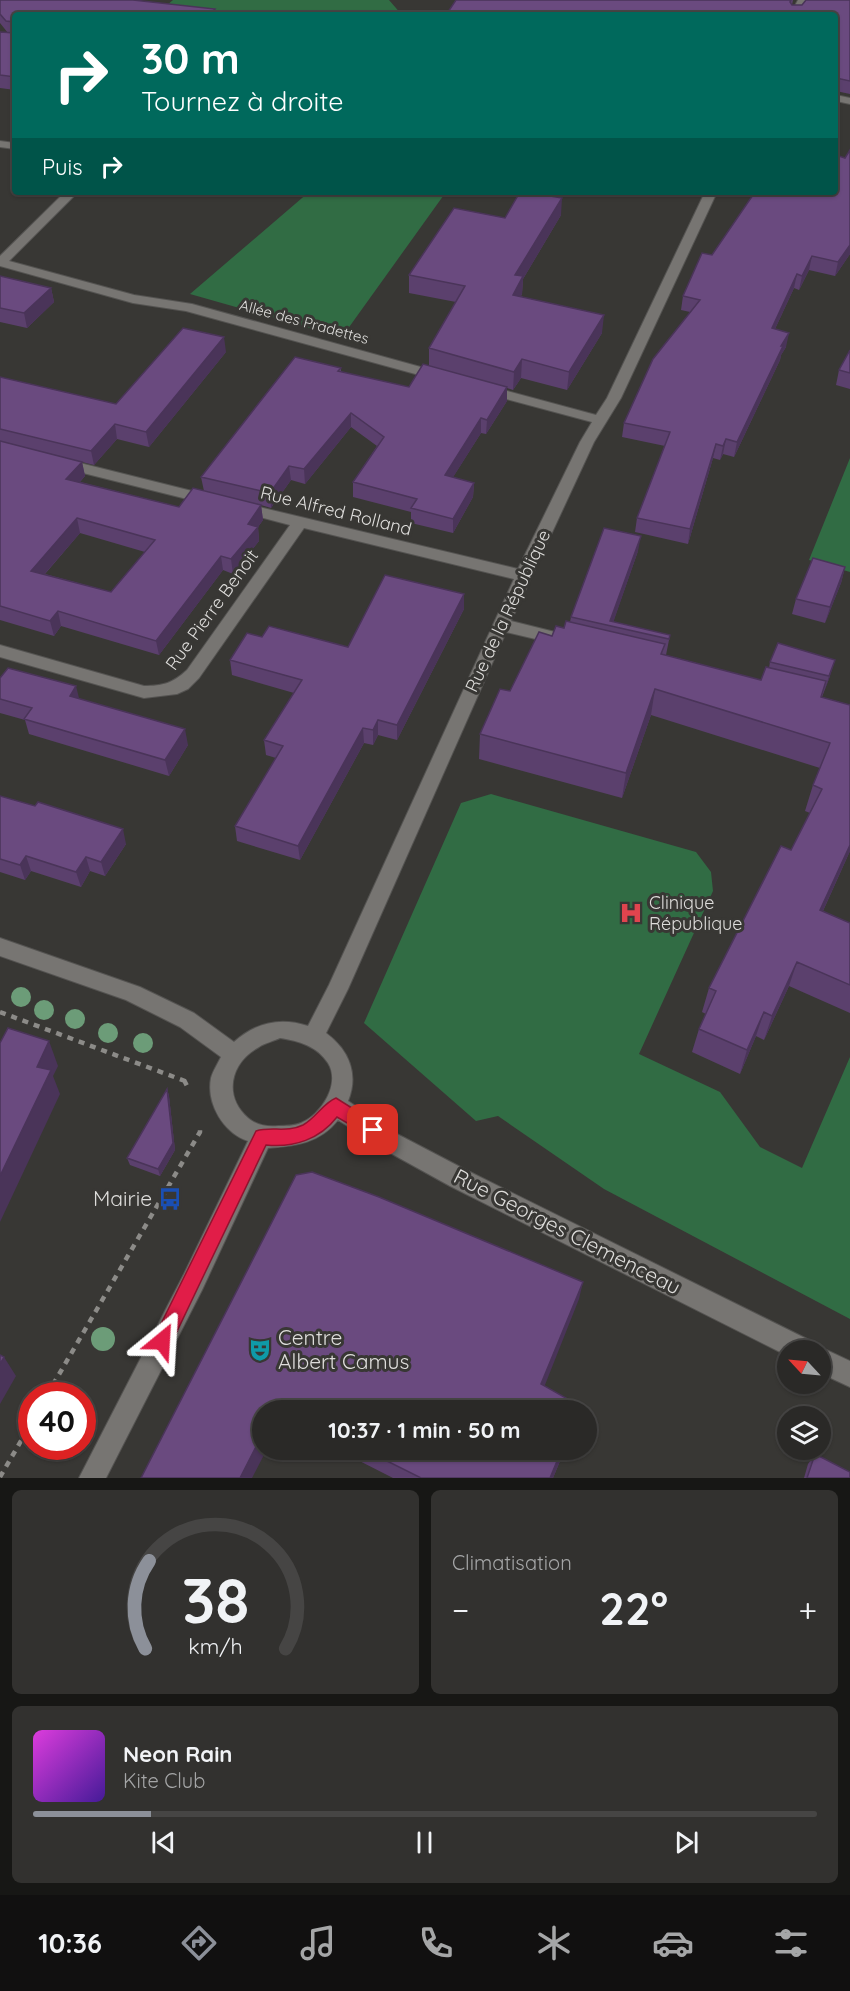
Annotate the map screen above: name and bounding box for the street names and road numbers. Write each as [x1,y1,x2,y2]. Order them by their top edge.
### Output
street label: Allée des Pradettes [237,295,371,348]
street label: Rue Alfred Rolland [258,481,414,540]
street label: Rue de la République [460,526,555,696]
street label: Rue Pierre Benoit [160,545,263,675]
street label: Rue Georges Clemenceau [450,1163,685,1300]

